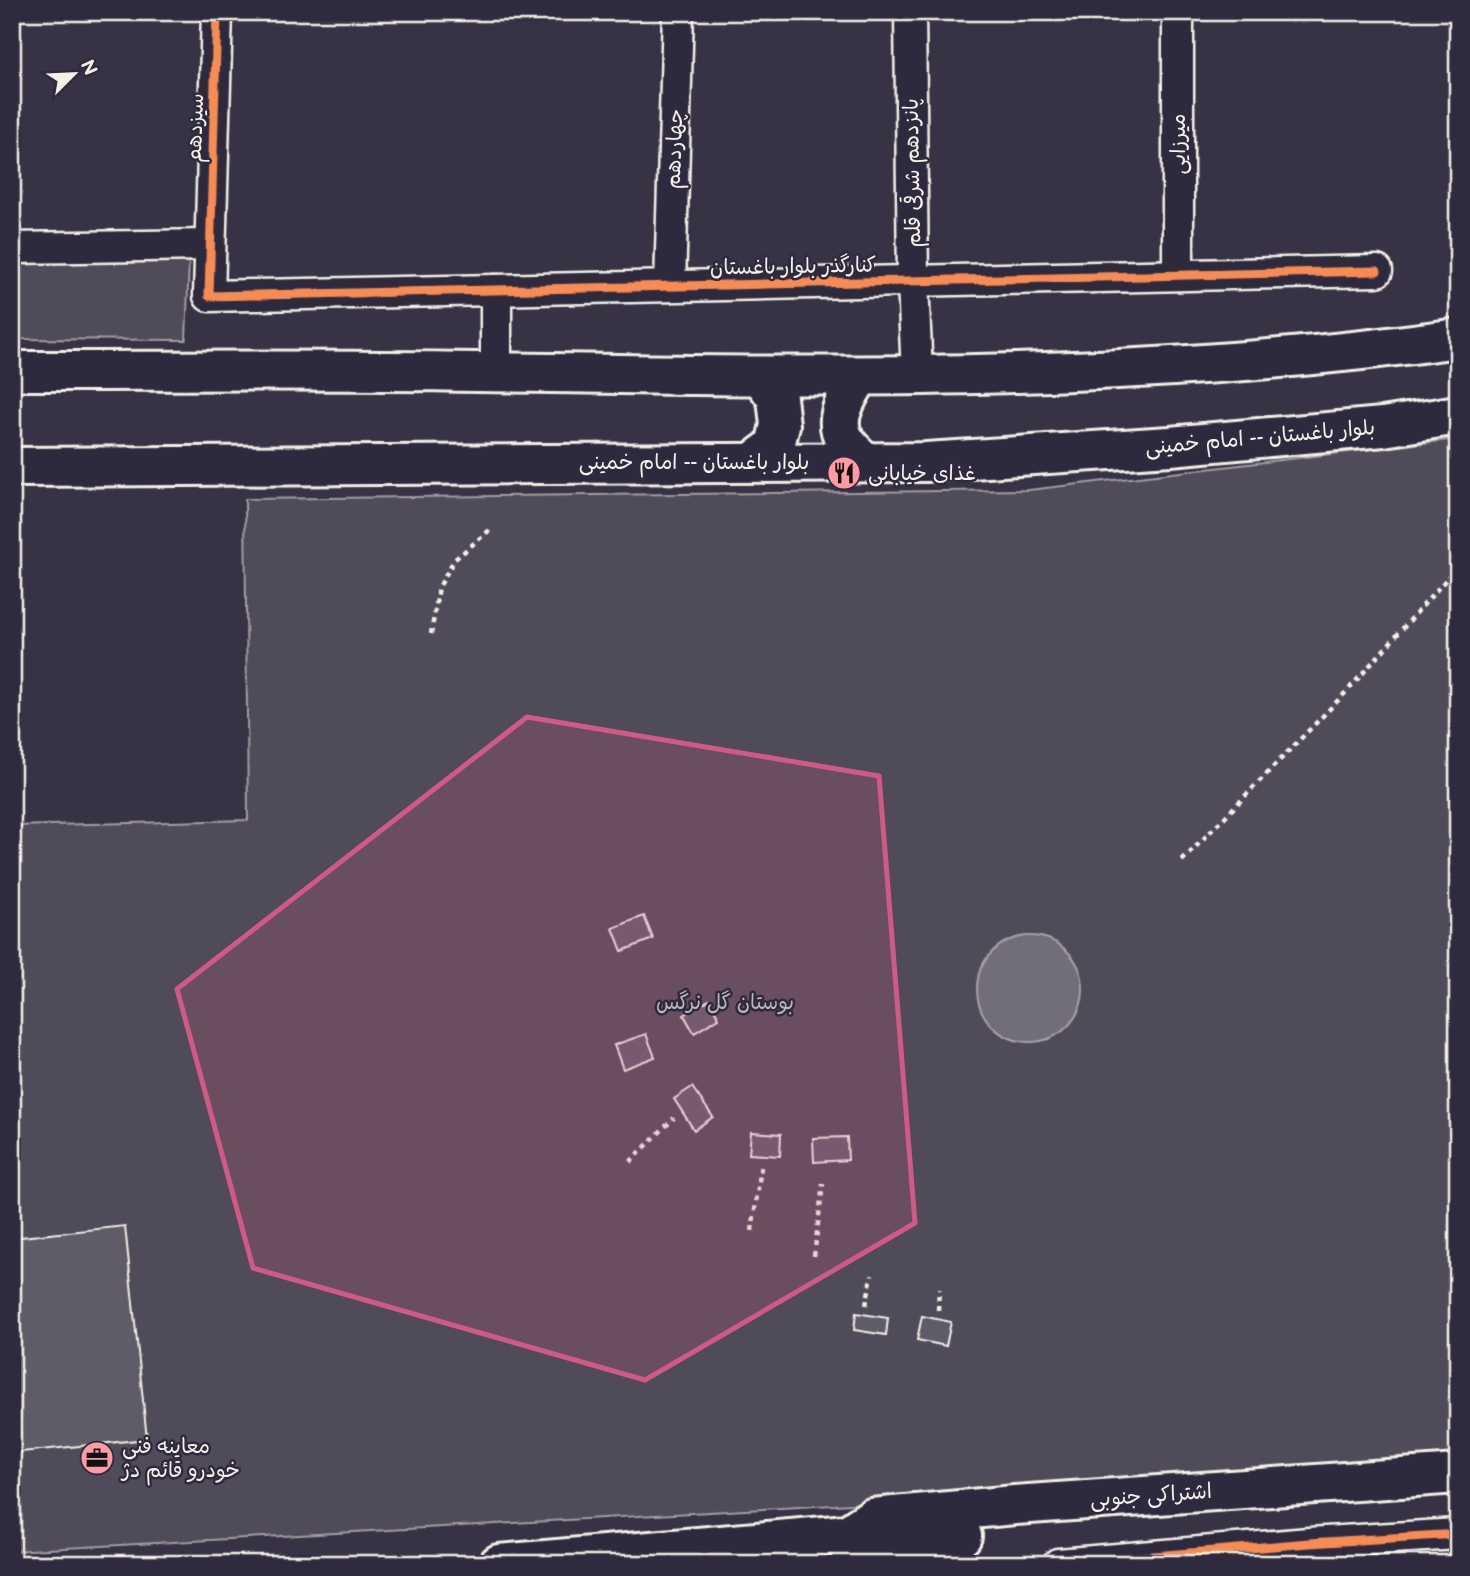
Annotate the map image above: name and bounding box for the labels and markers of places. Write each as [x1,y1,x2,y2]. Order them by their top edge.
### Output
restaurant icon: غذای خیابانی [825,454,863,492]
place label: غذای خیابانی [868,461,976,487]
place label: معاینه فنی خودرو قائم دژ [120,1434,240,1486]
office icon: معاینه فنی خودرو قائم دژ [78,1439,116,1477]

